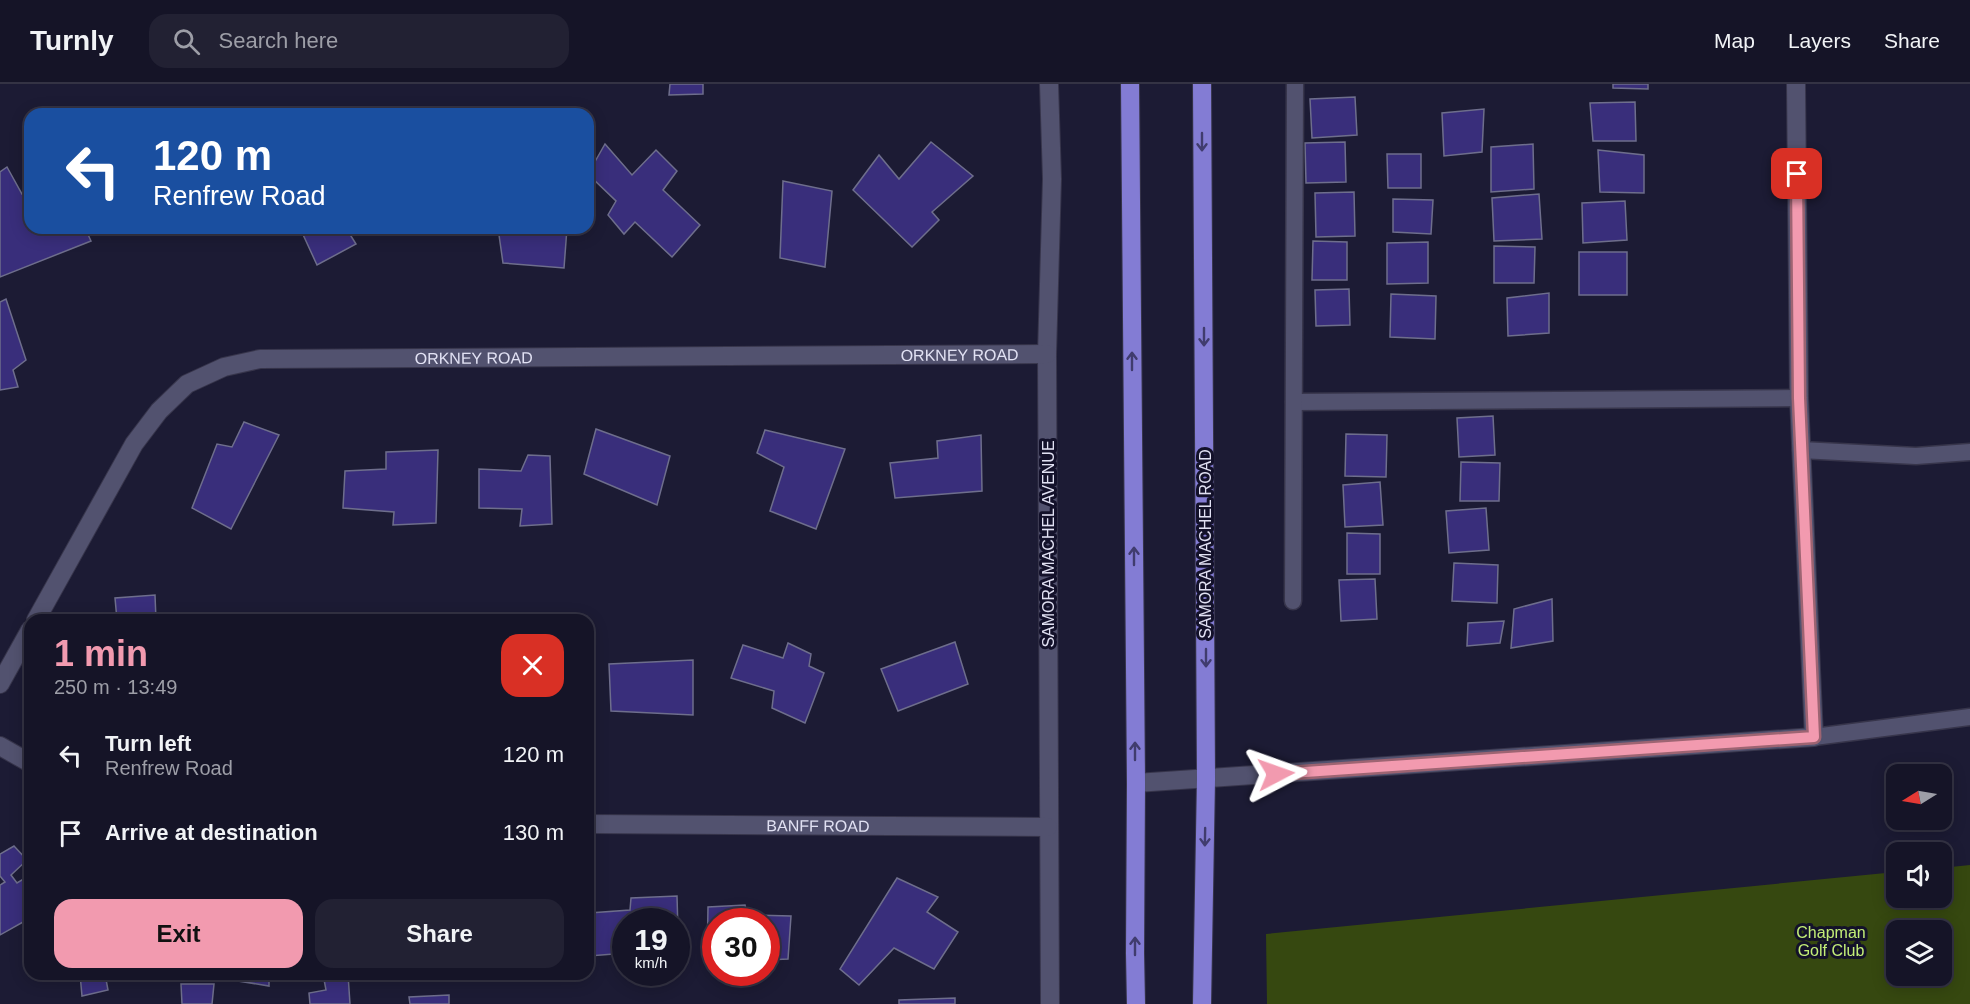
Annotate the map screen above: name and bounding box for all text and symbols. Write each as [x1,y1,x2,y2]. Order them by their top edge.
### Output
search box [149,14,569,68]
text: Turnly [30,25,113,56]
icon: search [170,25,203,58]
text: Search here [218,28,338,53]
text: Map [1714,29,1755,52]
text: Layers [1788,29,1851,52]
text: Share [1884,29,1940,52]
icon: left [54,132,132,210]
text: 120 m [153,132,272,179]
one-way arrow [1196,132,1208,152]
pin [1771,148,1822,199]
icon: arrive [1780,157,1813,190]
text: Renfrew Road [153,181,326,211]
one-way arrow [1198,327,1210,347]
street label: ORKNEY ROAD [901,346,1019,363]
street label: ORKNEY ROAD [415,349,533,367]
one-way arrow [1126,351,1138,371]
street label: SAMORA MACHEL AVENUE [1040,440,1057,648]
street label: SAMORA MACHEL ROAD [1197,449,1214,639]
one-way arrow [1128,546,1140,566]
text: 1 min [54,633,148,674]
button: close [501,634,564,697]
one-way arrow [1200,648,1211,668]
text: 250 m · 13:49 [54,676,177,698]
text: Turn left [105,731,191,756]
icon: left [54,739,87,772]
one-way arrow [1129,741,1141,761]
text: 120 m [503,742,564,767]
position arrow [1244,742,1308,806]
text: Renfrew Road [105,757,233,779]
north arrow [1886,764,1952,830]
map controls [1886,764,1952,986]
icon: arrive [54,817,87,850]
street label: BANFF ROAD [766,817,870,834]
text: Arrive at destination [105,820,318,845]
text: 130 m [503,820,564,845]
one-way arrow [1199,827,1211,847]
button: sound [1886,842,1952,908]
button: Exit [54,899,303,968]
button: Share [315,899,564,968]
speed limit sign: 30 [702,908,780,986]
button: layers [1886,920,1952,986]
text: 19 [634,923,668,956]
park label: Chapman Golf Club [1796,924,1866,959]
one-way arrow [1129,936,1141,956]
text: km/h [635,954,667,971]

